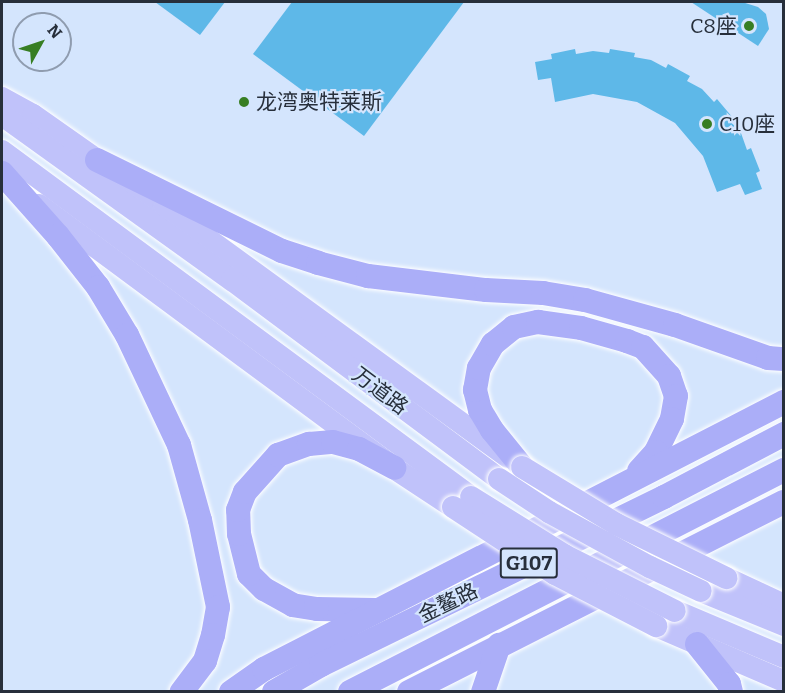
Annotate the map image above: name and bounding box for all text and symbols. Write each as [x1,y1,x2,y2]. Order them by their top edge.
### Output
north arrow [12,12,72,72]
place label: C8座 [690,13,737,39]
marker: C8座 [742,19,756,33]
text: N [43,21,66,42]
place label: 龙湾奥特莱斯 [256,89,382,115]
marker: 龙湾奥特莱斯 [237,95,251,109]
place label: C10座 [719,111,775,137]
marker: C10座 [700,117,714,131]
street label: 万道路 [347,362,413,420]
road number: G107 [499,546,559,580]
street label: 金鳌路 [414,578,482,628]

